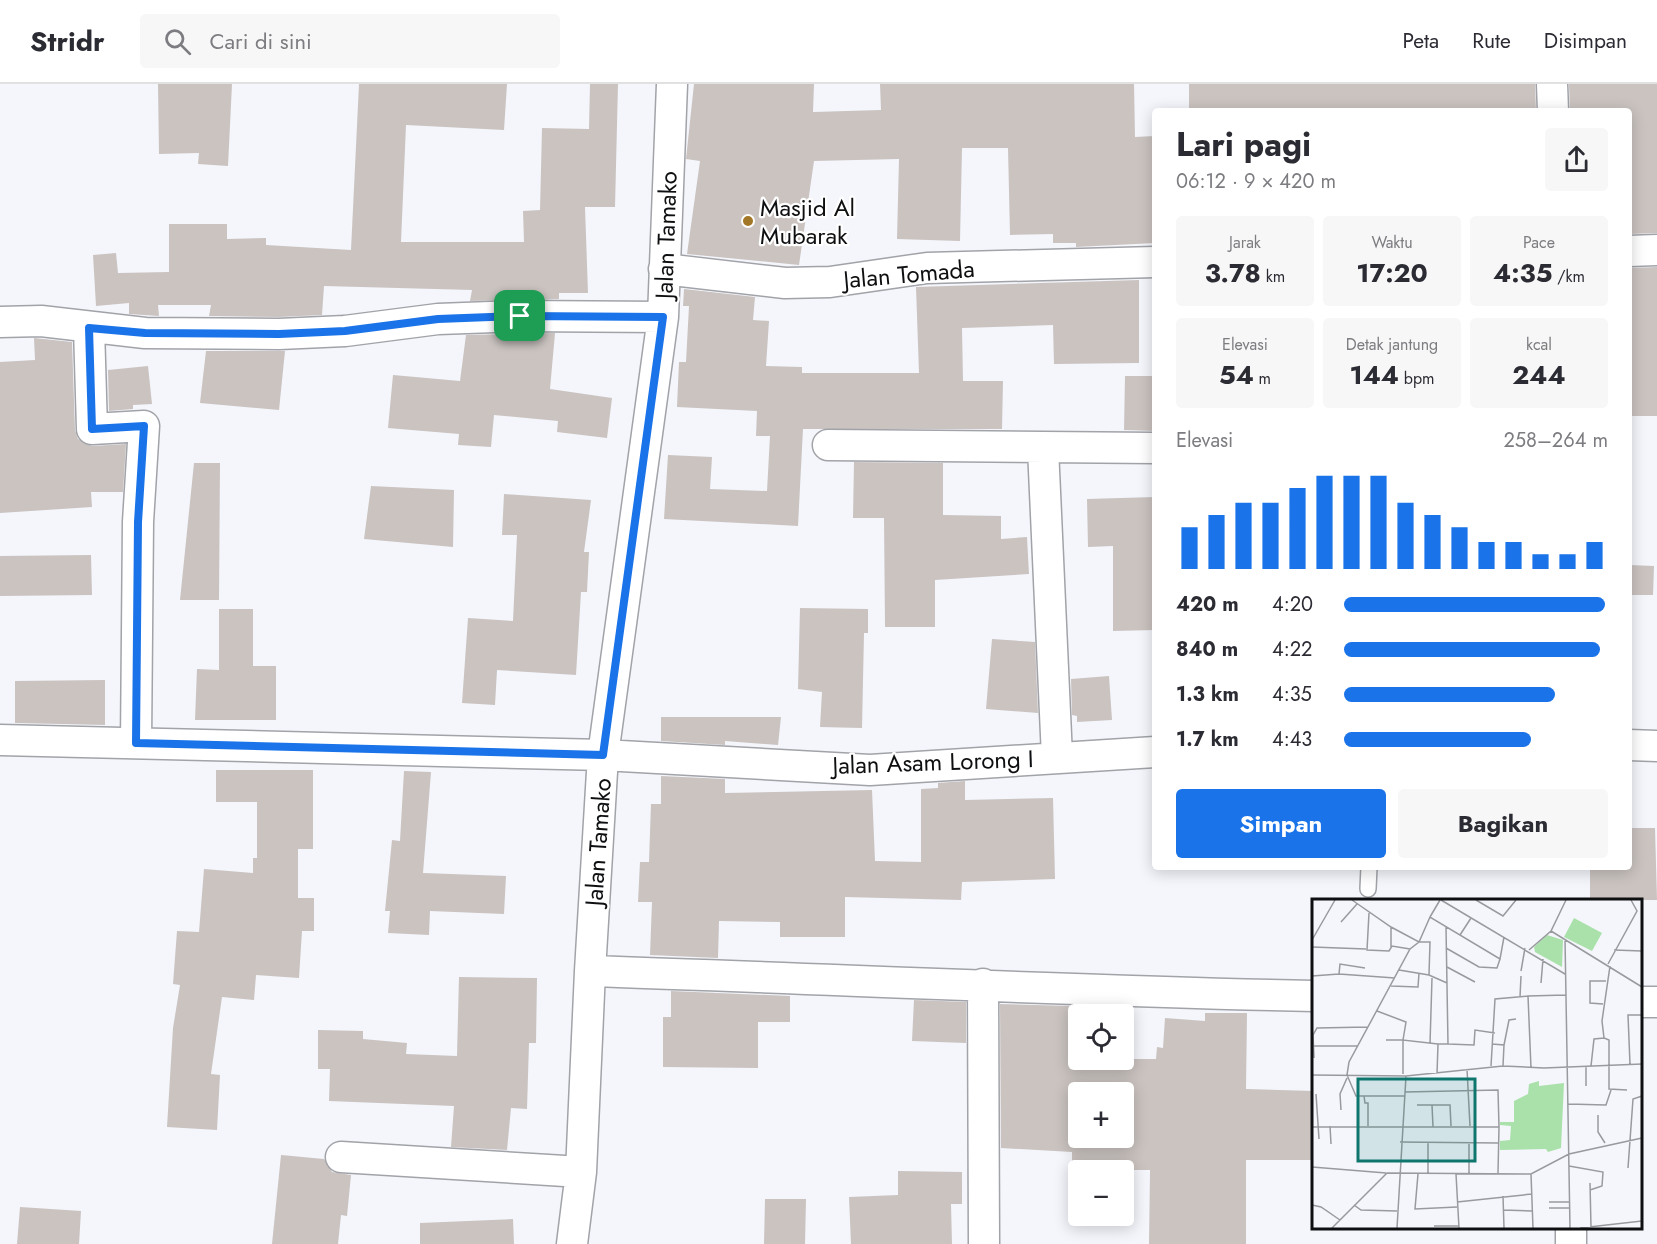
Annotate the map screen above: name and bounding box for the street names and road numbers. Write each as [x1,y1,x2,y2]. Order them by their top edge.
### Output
street label: Jalan Tamako [646,170,686,303]
street label: Jalan Tomada [839,251,976,297]
street label: Jalan Asam Lorong I [829,741,1034,783]
street label: Jalan Tamako [576,777,620,910]

